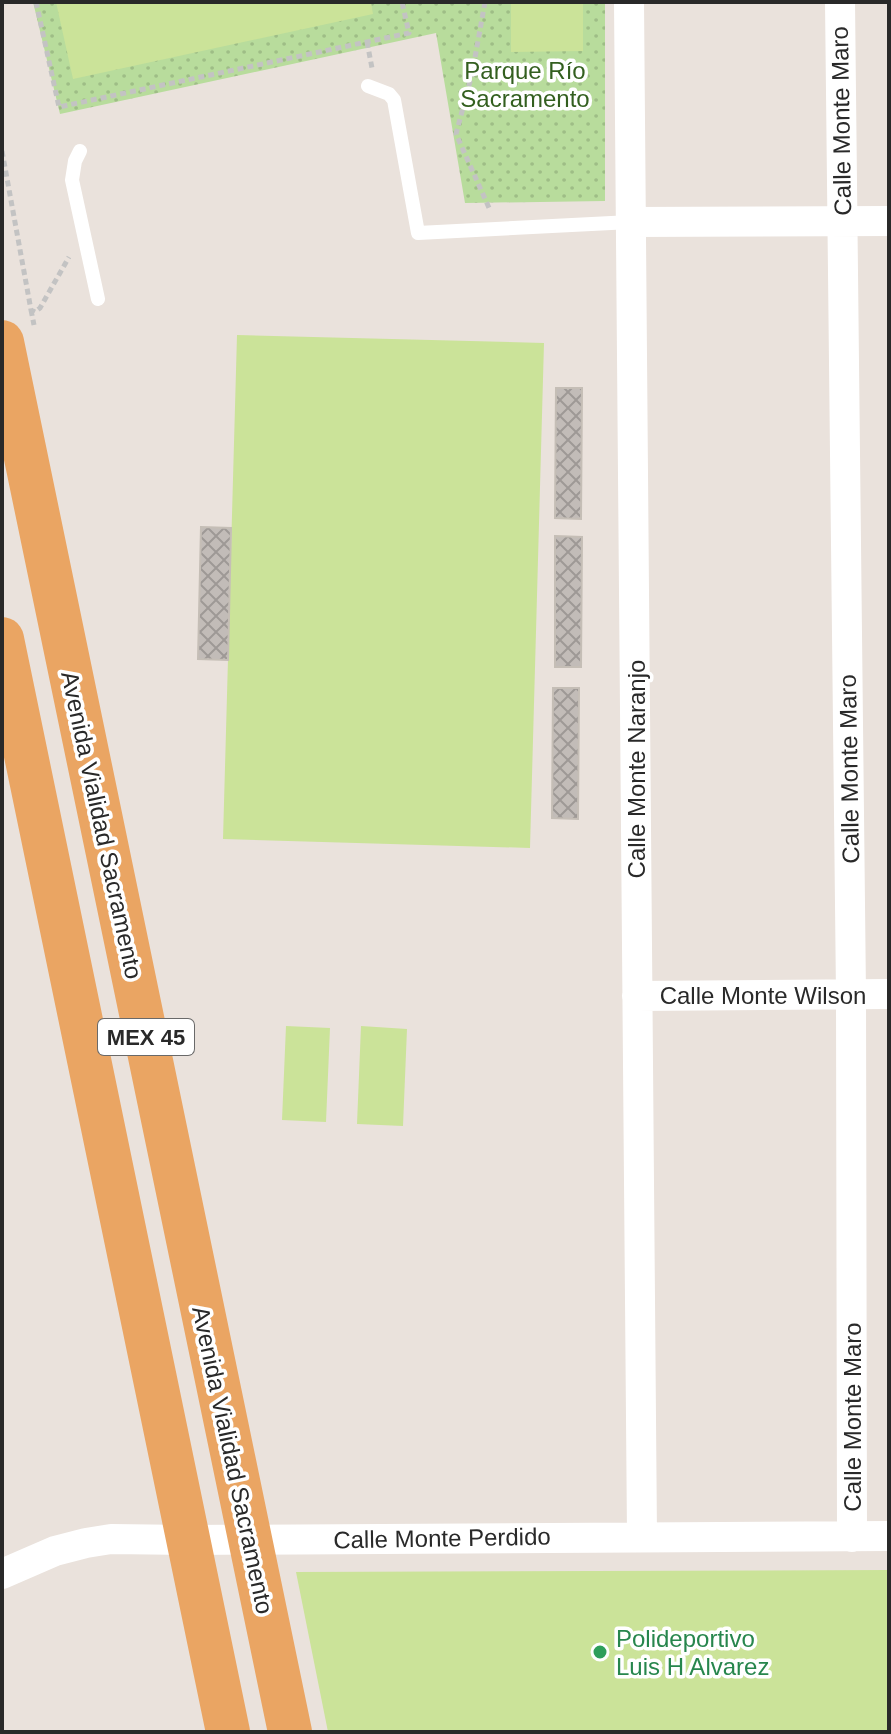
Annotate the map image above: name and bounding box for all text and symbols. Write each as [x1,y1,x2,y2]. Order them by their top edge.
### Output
street label: Calle Monte Maro [826,26,856,216]
park label: Parque Río Sacramento [460,57,590,112]
street label: Calle Monte Naranjo [623,660,650,878]
street label: Avenida Vialidad Sacramento [56,669,148,981]
street label: Calle Monte Maro [834,674,864,864]
street label: Calle Monte Wilson [660,982,866,1009]
road number: MEX 45 [98,1019,194,1055]
street label: Avenida Vialidad Sacramento [187,1304,279,1616]
street label: Calle Monte Maro [839,1322,866,1512]
street label: Calle Monte Perdido [333,1523,551,1553]
place label: Polideportivo Luis H Alvarez [616,1625,769,1680]
marker: Polideportivo Luis H Alvarez [591,1643,609,1661]

